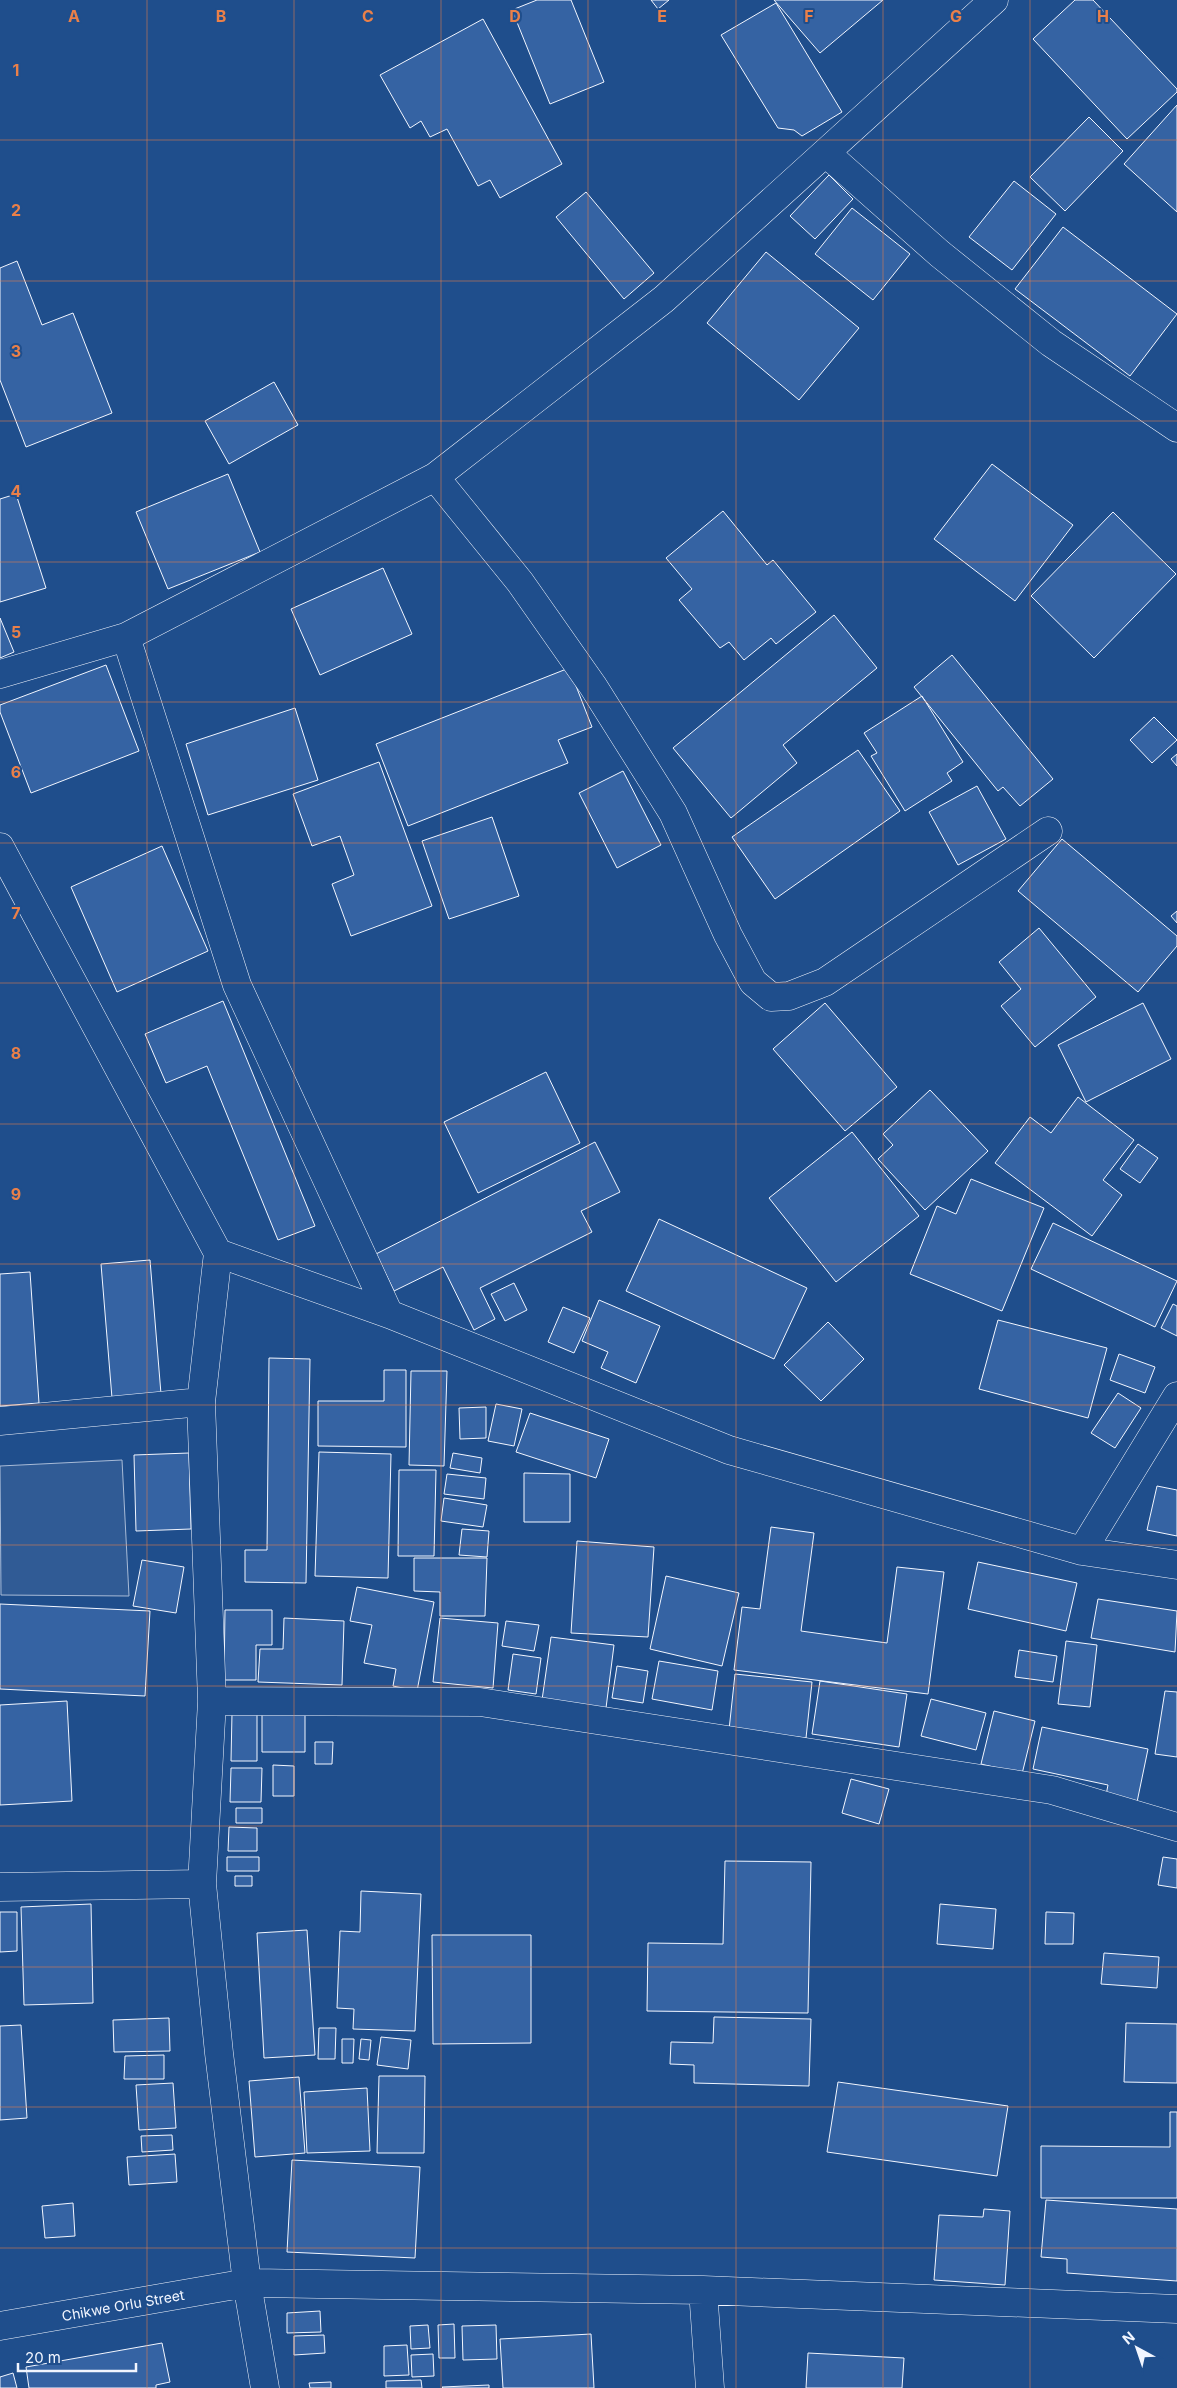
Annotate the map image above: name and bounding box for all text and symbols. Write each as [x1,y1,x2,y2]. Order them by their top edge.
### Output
text: A [68,6,80,26]
text: B [216,6,226,26]
text: C [362,6,374,26]
text: D [509,6,521,26]
text: E [657,6,667,26]
text: F [804,6,814,26]
text: G [950,6,962,26]
text: H [1097,6,1109,26]
text: 1 [13,60,19,80]
text: 2 [11,200,21,220]
text: 3 [11,341,21,361]
text: 4 [11,481,22,501]
text: 5 [11,622,21,642]
text: 6 [11,762,21,782]
text: 7 [11,903,21,923]
text: 8 [11,1043,21,1063]
text: 9 [11,1184,21,1204]
street label: Chikwe Orlu Street [60,2286,186,2324]
north arrow [1112,2323,1162,2373]
text: N [1119,2328,1138,2348]
scale bar [18,2340,135,2372]
text: 20 m [25,2348,61,2367]

